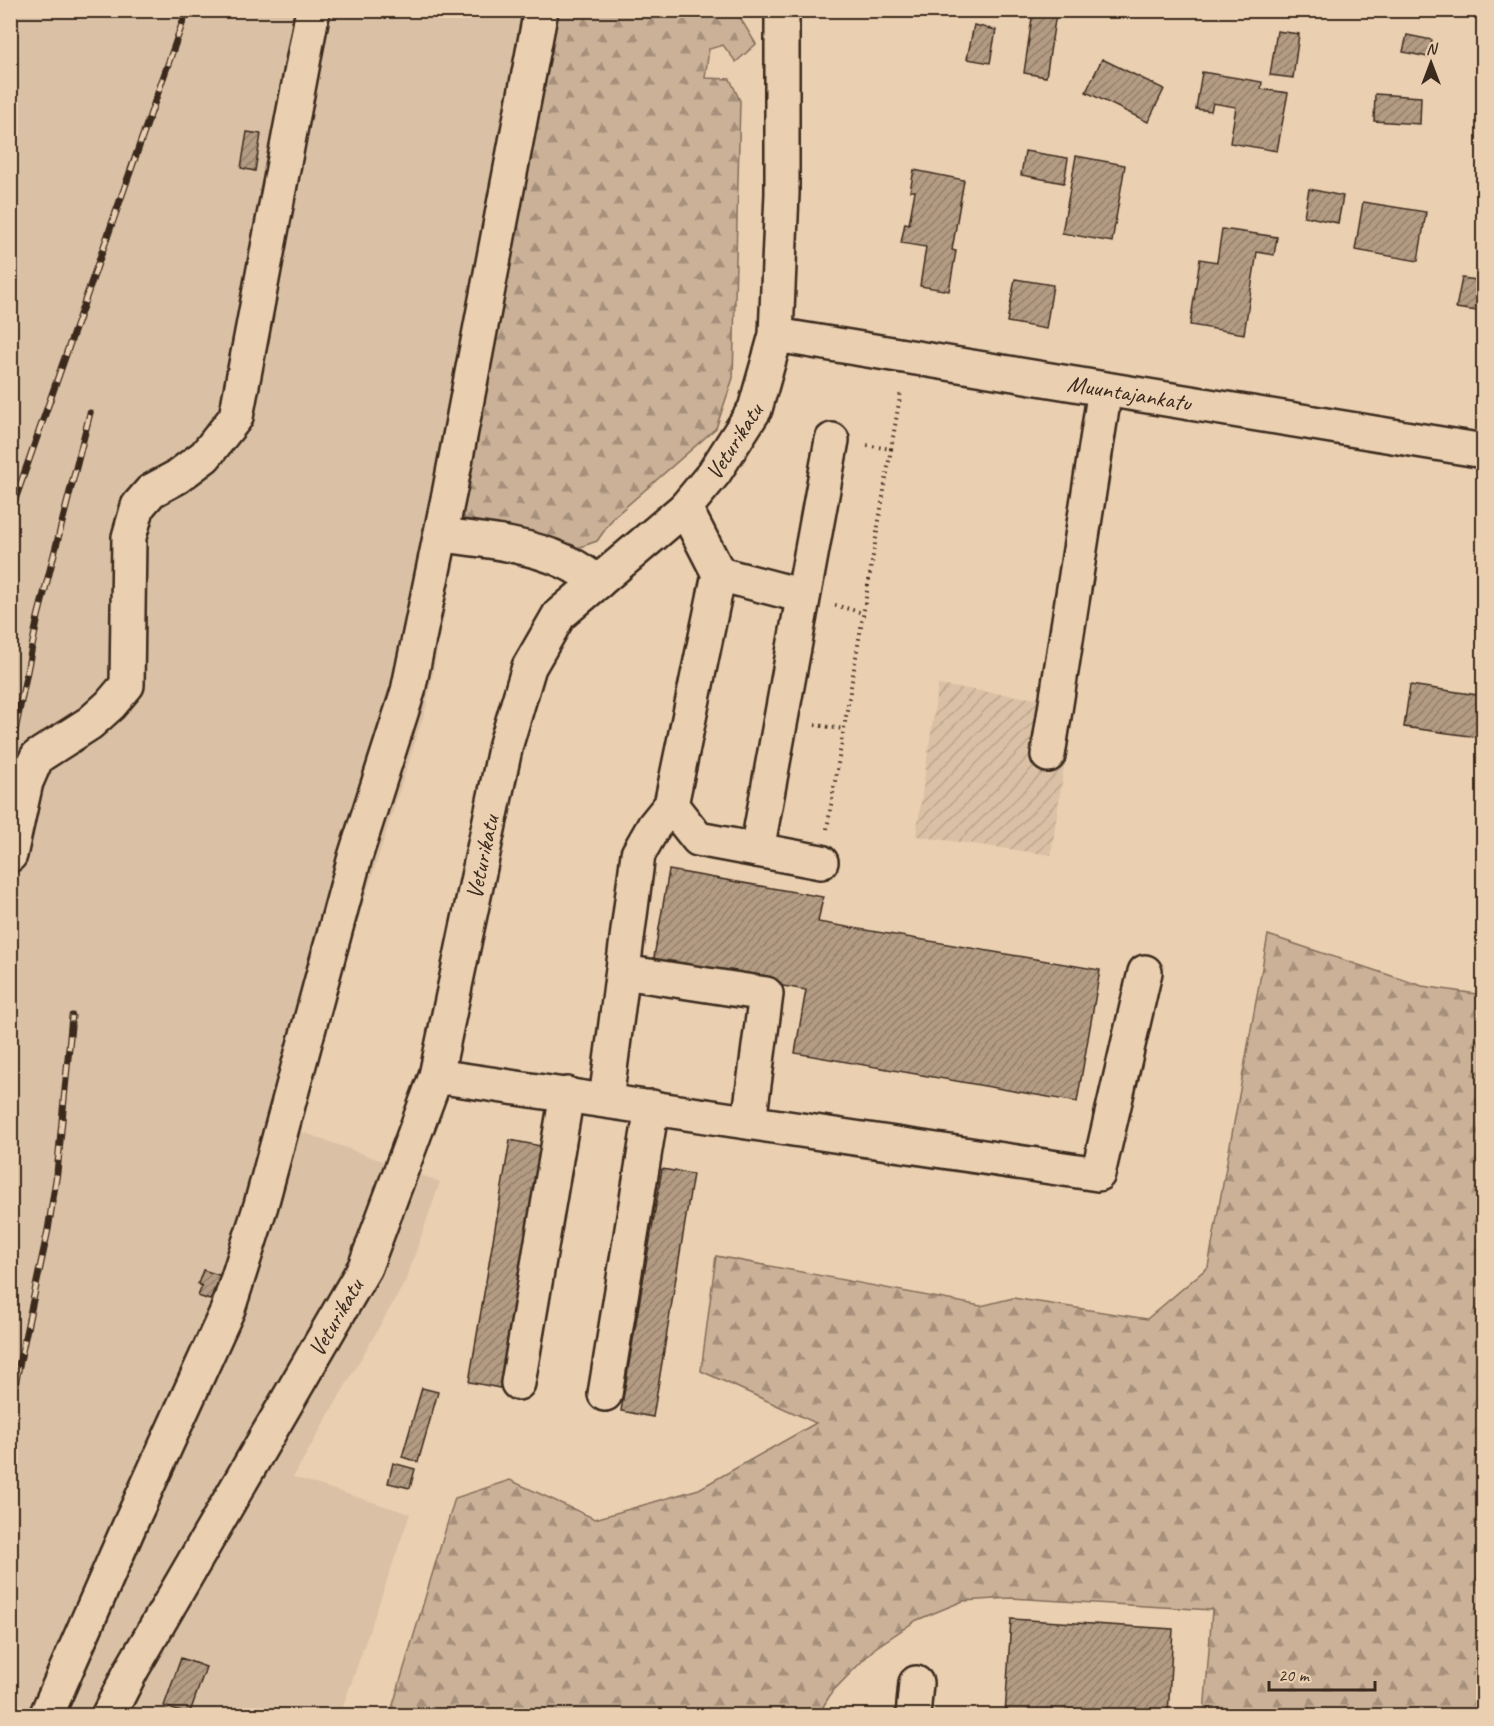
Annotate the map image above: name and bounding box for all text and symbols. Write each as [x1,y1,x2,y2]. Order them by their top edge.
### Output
north arrow [1401,33,1461,93]
text: N [1426,39,1439,59]
street label: Muuntajankatu [1065,368,1195,418]
street label: Veturikatu [699,396,771,485]
street label: Veturikatu [459,810,506,902]
street label: Veturikatu [301,1271,371,1362]
scale bar [1269,1654,1376,1692]
text: 20 m [1278,1664,1311,1686]

